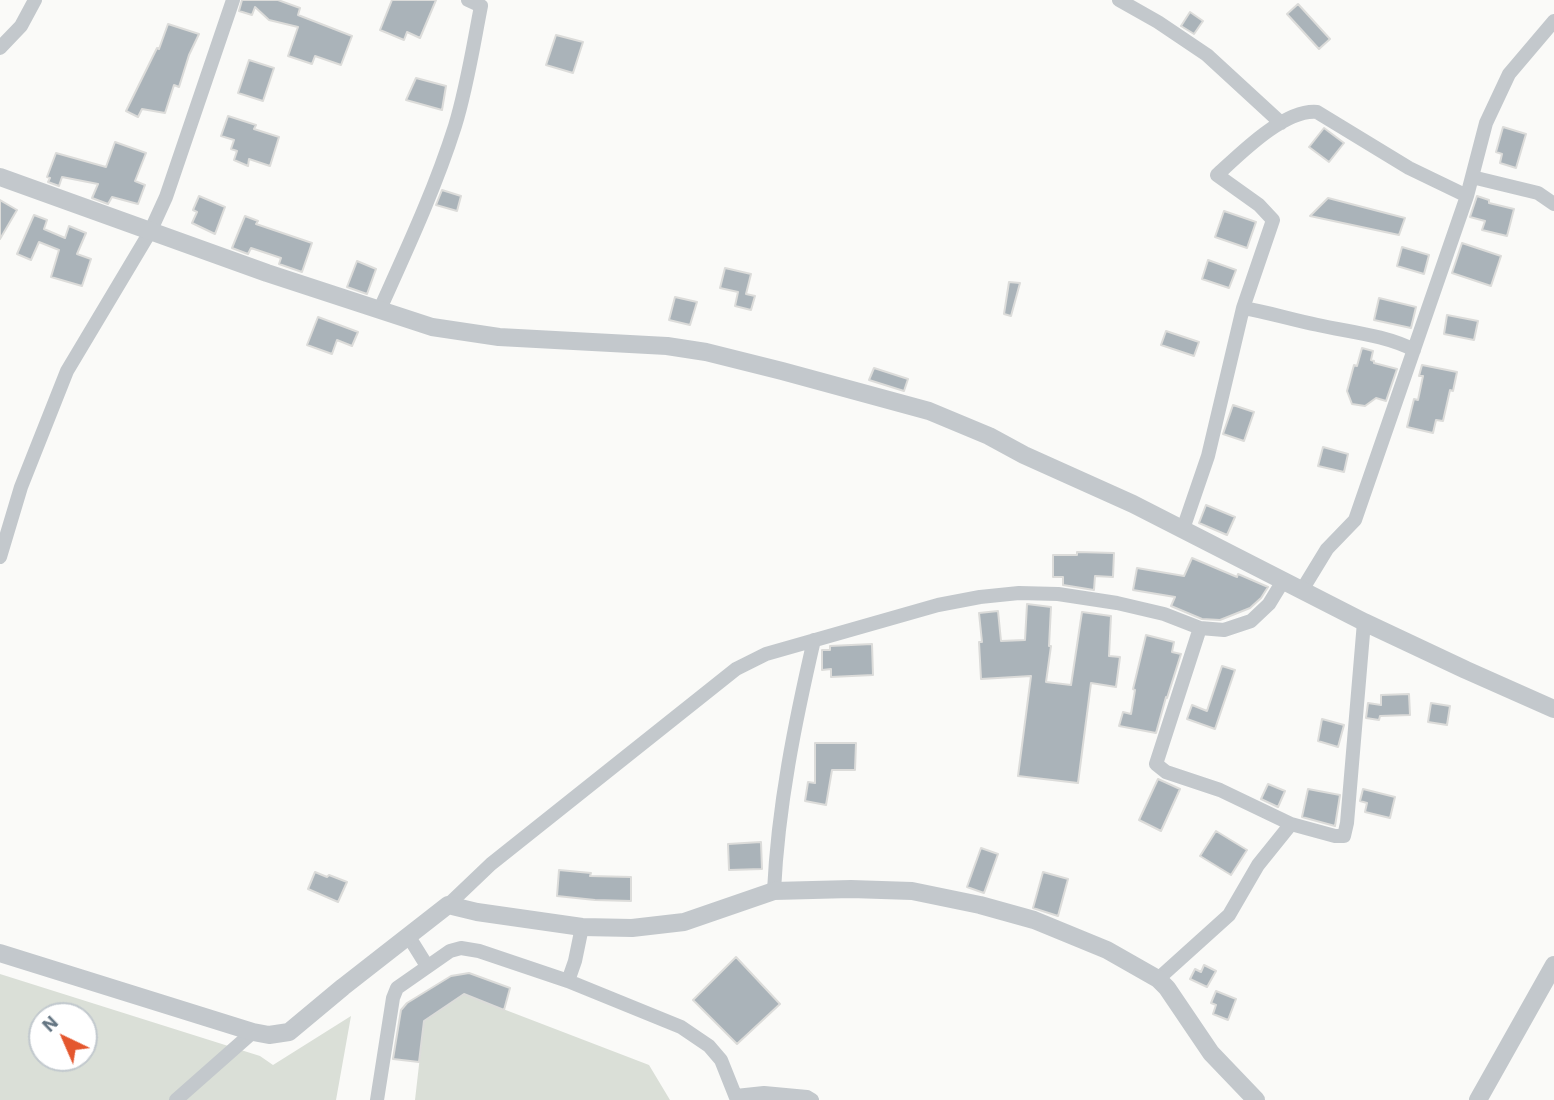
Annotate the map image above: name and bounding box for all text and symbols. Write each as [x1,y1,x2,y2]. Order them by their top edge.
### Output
north arrow [28,1002,98,1072]
text: N [37,1010,63,1037]

